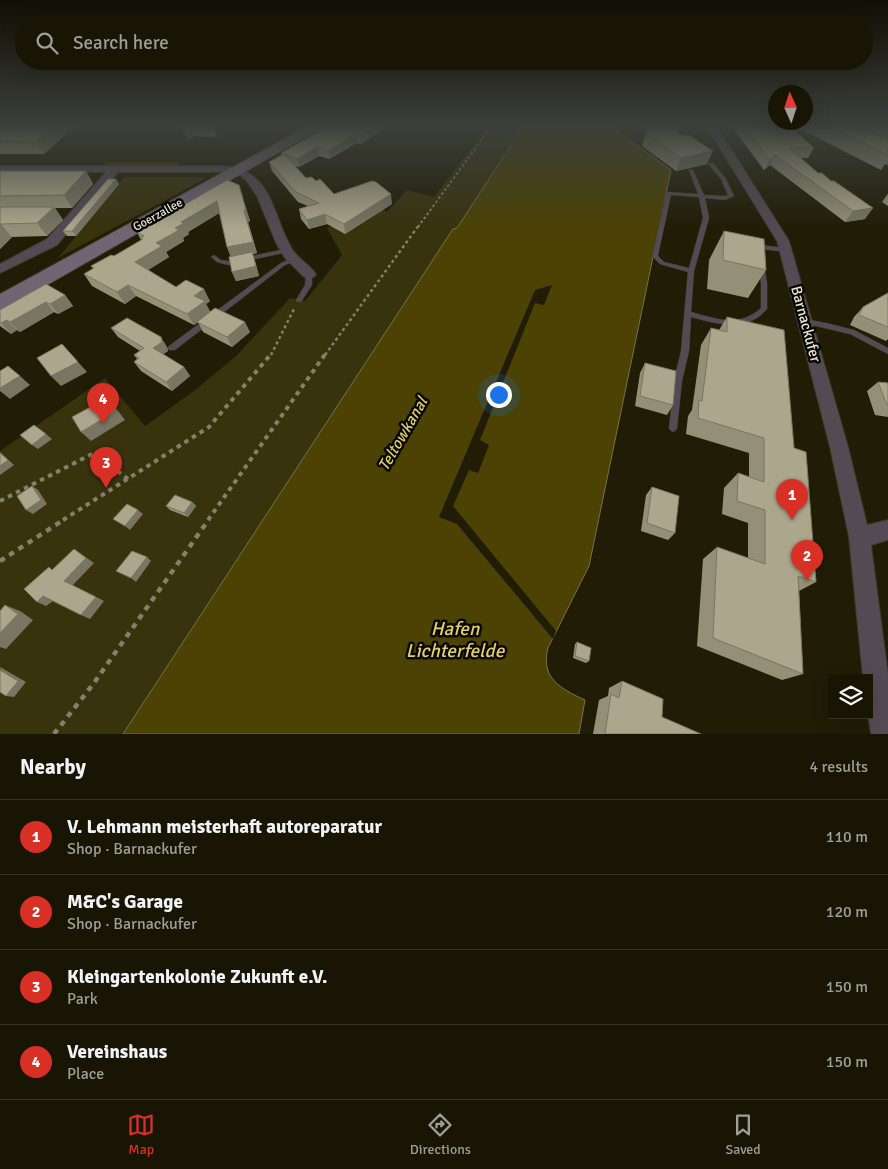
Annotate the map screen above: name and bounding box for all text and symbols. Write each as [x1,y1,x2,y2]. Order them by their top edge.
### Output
search box [15,15,873,70]
icon: search [33,29,61,57]
text: Search here [73,31,169,55]
north arrow [768,85,813,130]
street label: Goerzallee [130,195,186,235]
street label: Barnackufer [787,284,825,365]
your location [486,382,512,408]
pin: 4 [87,383,119,424]
water label: Teltowkanal [374,392,433,474]
pin: 3 [90,447,122,488]
pin: 1 [776,479,808,520]
pin: 2 [791,540,823,581]
water label: Hafen Lichterfelde [406,617,506,663]
map controls [828,674,873,719]
button: layers [828,674,873,719]
text: Nearby [20,754,86,780]
text: 4 results [809,757,868,777]
text: V. Lehmann meisterhaft autoreparatur [67,815,382,839]
text: 1 [32,827,40,847]
text: 110 m [826,827,868,847]
text: Shop · Barnackufer [67,839,197,859]
text: M&C's Garage [67,890,183,914]
text: 2 [32,902,40,922]
text: 120 m [826,902,868,922]
text: Shop · Barnackufer [67,914,197,934]
text: Kleingartenkolonie Zukunft e.V. [67,965,328,989]
text: 3 [32,977,40,997]
text: 150 m [826,977,868,997]
text: Park [67,989,98,1009]
text: Vereinshaus [67,1040,167,1064]
text: 4 [32,1052,40,1072]
text: 150 m [826,1052,868,1072]
text: Place [67,1064,104,1084]
tab: Map [127,1111,155,1158]
tab: Directions [410,1111,471,1158]
tab: Saved [725,1111,761,1158]

